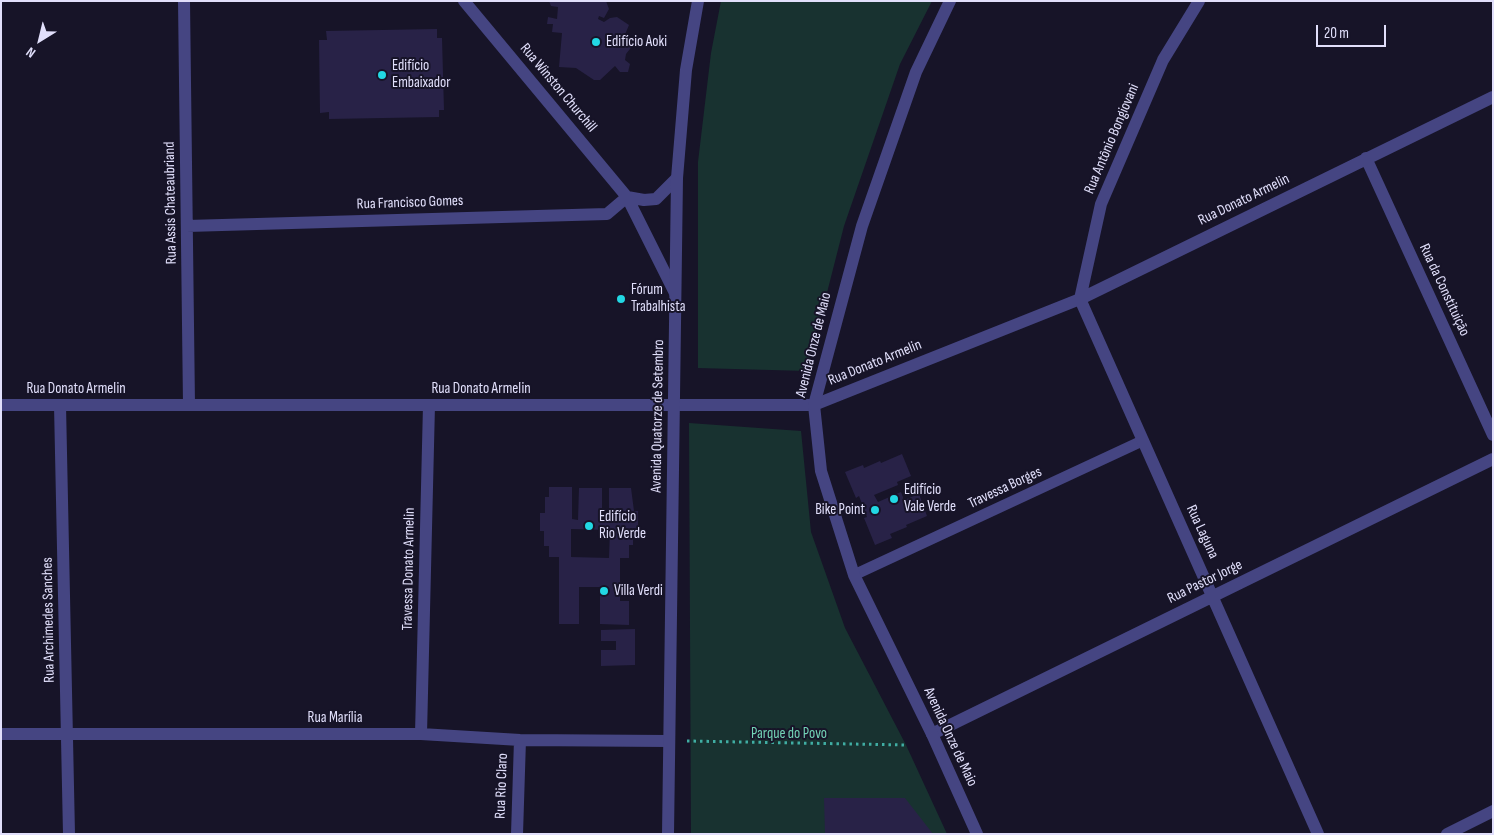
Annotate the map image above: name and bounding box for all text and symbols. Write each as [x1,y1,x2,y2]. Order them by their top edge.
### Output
north arrow [15,15,65,65]
scale bar [1319,15,1389,47]
text: 20 m [1324,24,1349,43]
place label: Edifício Aoki [606,33,667,51]
marker: Edifício Aoki [590,36,602,48]
street label: Rua Winston Churchill [516,40,600,136]
text: N [23,43,39,62]
place label: Edifício Embaixador [392,57,451,92]
marker: Edifício Embaixador [376,69,388,81]
street label: Rua Antônio Bongiovani [1081,81,1143,197]
street label: Rua Assis Chateaubriand [161,141,181,265]
street label: Rua Donato Armelin [1195,170,1293,230]
street label: Rua Francisco Gomes [356,192,464,214]
street label: Rua da Constituição [1415,241,1473,339]
place label: Fórum Trabalhista [631,281,685,316]
street label: Avenida Onze de Maio [792,291,836,399]
marker: Fórum Trabalhista [615,293,627,305]
street label: Rua Donato Armelin [826,336,924,390]
street label: Avenida Quatorze de Setembro [648,339,668,493]
street label: Rua Donato Armelin [26,380,126,398]
street label: Rua Donato Armelin [431,380,531,398]
street label: Travessa Borges [965,463,1045,513]
place label: Edifício Vale Verde [904,481,956,516]
marker: Edifício Vale Verde [888,493,900,505]
place label: Bike Point [815,501,865,519]
street label: Rua Laguna [1182,502,1222,562]
marker: Bike Point [869,504,881,516]
street label: Travessa Donato Armelin [399,507,419,631]
place label: Edifício Rio Verde [599,508,646,543]
marker: Edifício Rio Verde [583,520,595,532]
street label: Rua Pastor Jorge [1165,556,1245,608]
street label: Rua Archimedes Sanches [39,557,59,683]
place label: Villa Verdi [614,582,663,600]
marker: Villa Verdi [598,585,610,597]
street label: Avenida Onze de Maio [919,685,981,789]
street label: Rua Marília [308,709,362,727]
park label: Parque do Povo [751,725,827,743]
street label: Rua Rio Claro [492,753,512,819]

